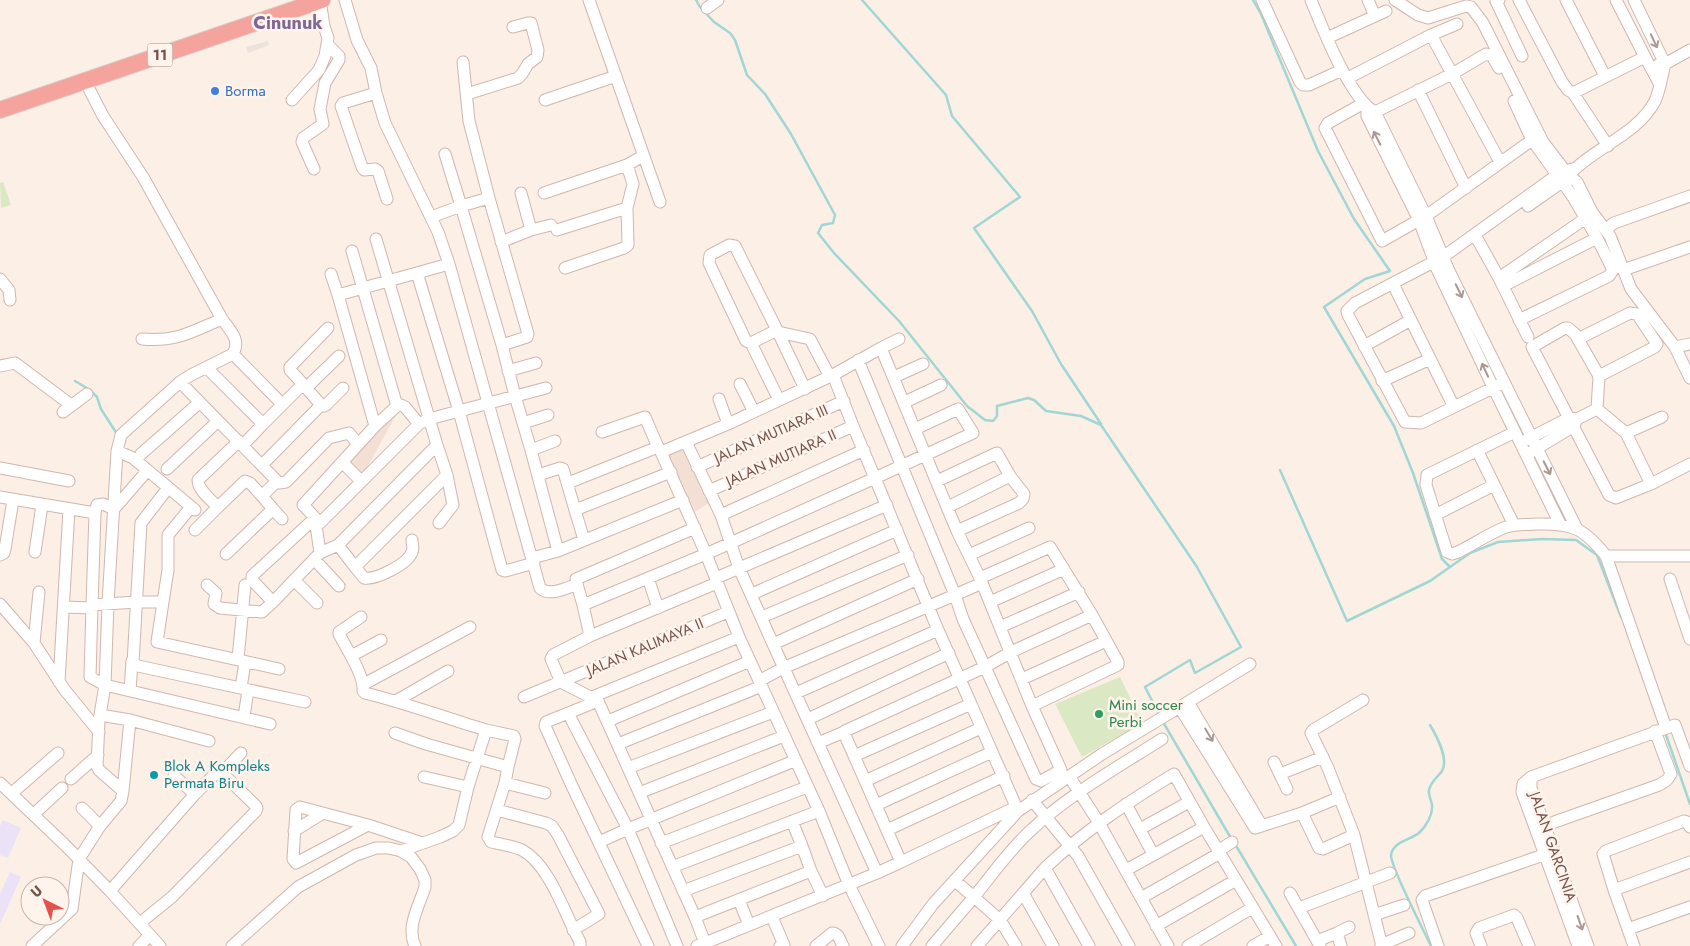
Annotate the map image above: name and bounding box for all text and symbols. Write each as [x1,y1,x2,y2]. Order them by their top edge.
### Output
district label: Cinunuk [253,10,323,36]
one-way arrow [1650,33,1659,48]
road number: 11 [148,44,172,66]
place label: Borma [225,80,266,102]
marker: Borma [209,85,221,97]
one-way arrow [1372,130,1382,145]
one-way arrow [1455,283,1464,298]
one-way arrow [1479,363,1489,378]
street label: JALAN MUTIARA III [711,401,831,467]
street label: JALAN MUTIARA II [723,426,839,490]
one-way arrow [1543,460,1552,475]
street label: JALAN KALIMAYA II [581,612,707,682]
place label: Mini soccer Perbi [1109,694,1184,733]
marker: Mini soccer Perbi [1093,708,1105,720]
one-way arrow [1204,728,1214,742]
place label: Blok A Kompleks Permata Biru [164,755,270,794]
marker: Blok A Kompleks Permata Biru [148,769,160,781]
street label: JALAN GARCINIA [1523,787,1582,905]
north arrow [20,876,70,926]
text: U [26,881,47,902]
one-way arrow [1576,914,1585,930]

